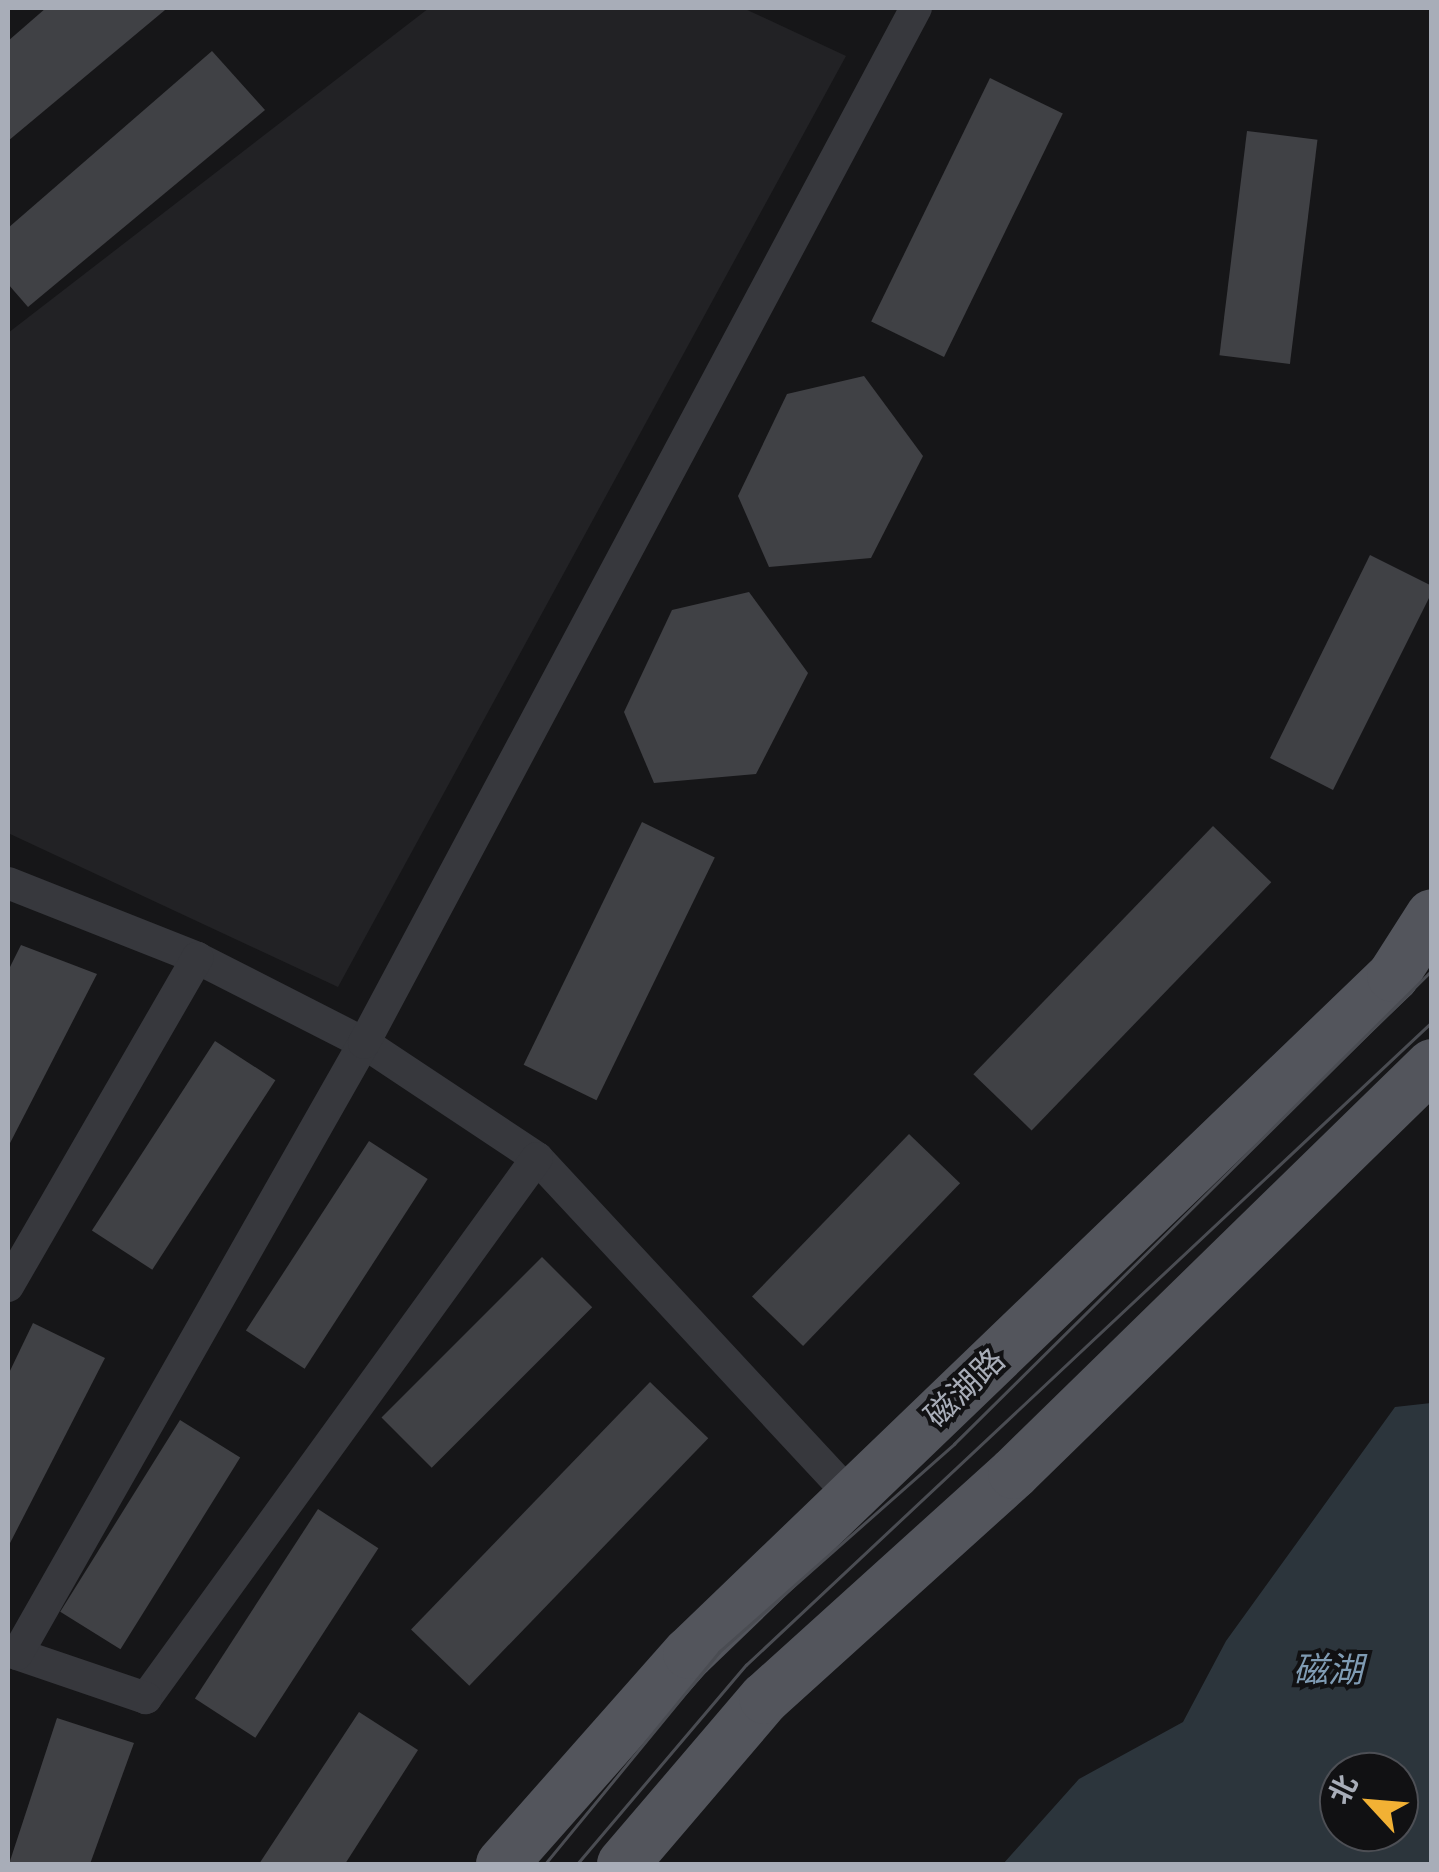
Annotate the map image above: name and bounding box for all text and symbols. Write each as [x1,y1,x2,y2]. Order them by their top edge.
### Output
street label: 磁湖路 [917,1341,1013,1435]
water label: 磁湖 [1293,1650,1363,1692]
north arrow [1319,1752,1419,1852]
text: 北 [1322,1770,1364,1809]

